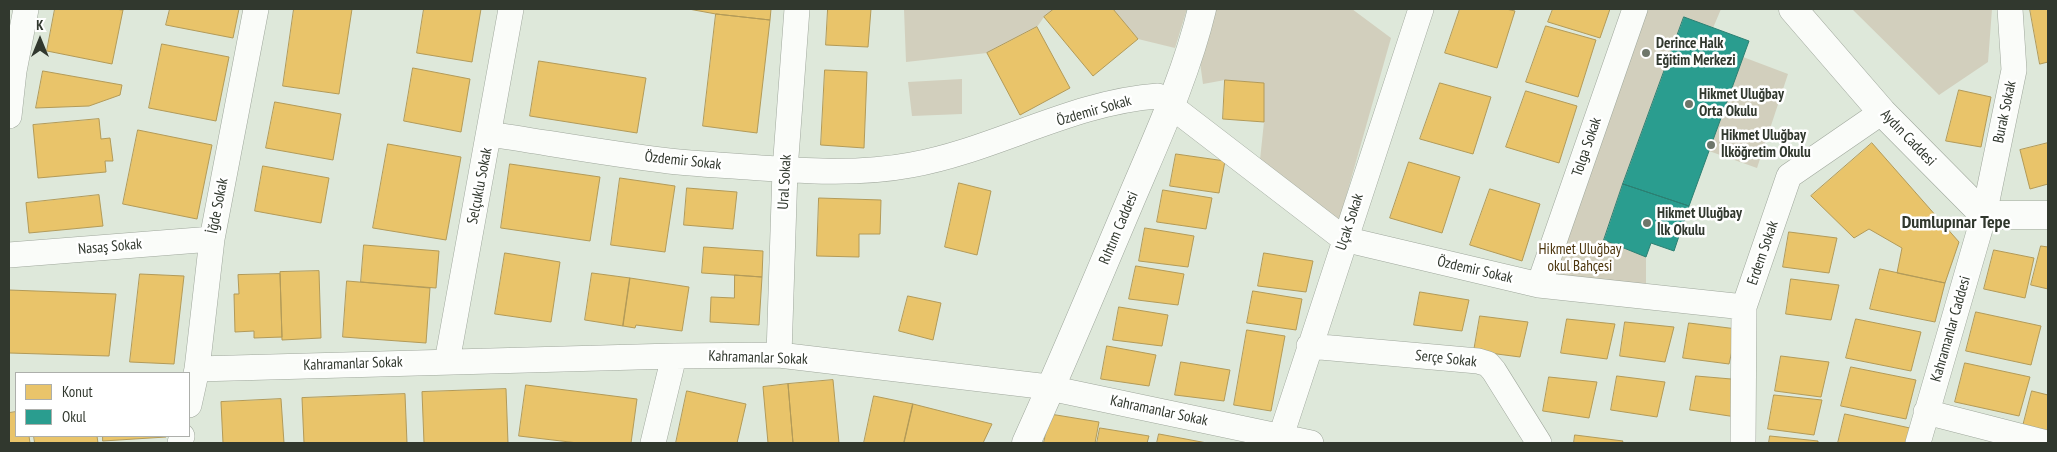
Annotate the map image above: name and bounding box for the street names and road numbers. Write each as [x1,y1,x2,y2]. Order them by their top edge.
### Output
street label: Burak Sokak [1990,79,2020,145]
street label: Özdemir Sokak [1055,92,1133,130]
street label: Aydın Caddesi [1877,106,1939,170]
street label: Tolga Sokak [1569,115,1605,179]
street label: Selçuklu Sokak [464,146,496,226]
street label: Özdemir Sokak [644,148,722,174]
street label: Ural Sokak [775,154,795,210]
street label: İğde Sokak [204,177,232,235]
street label: Rıhtım Caddesi [1096,189,1142,267]
street label: Uçak Sokak [1332,191,1368,253]
street label: Erdem Sokak [1744,219,1782,287]
street label: Nasaş Sokak [77,235,143,259]
street label: Özdemir Sokak [1436,253,1514,287]
street label: Kahramanlar Caddesi [1927,274,1975,384]
street label: Kahramanlar Sokak [708,347,808,369]
street label: Serçe Sokak [1414,347,1478,371]
street label: Kahramanlar Sokak [303,353,403,375]
street label: Kahramanlar Sokak [1108,392,1210,430]

